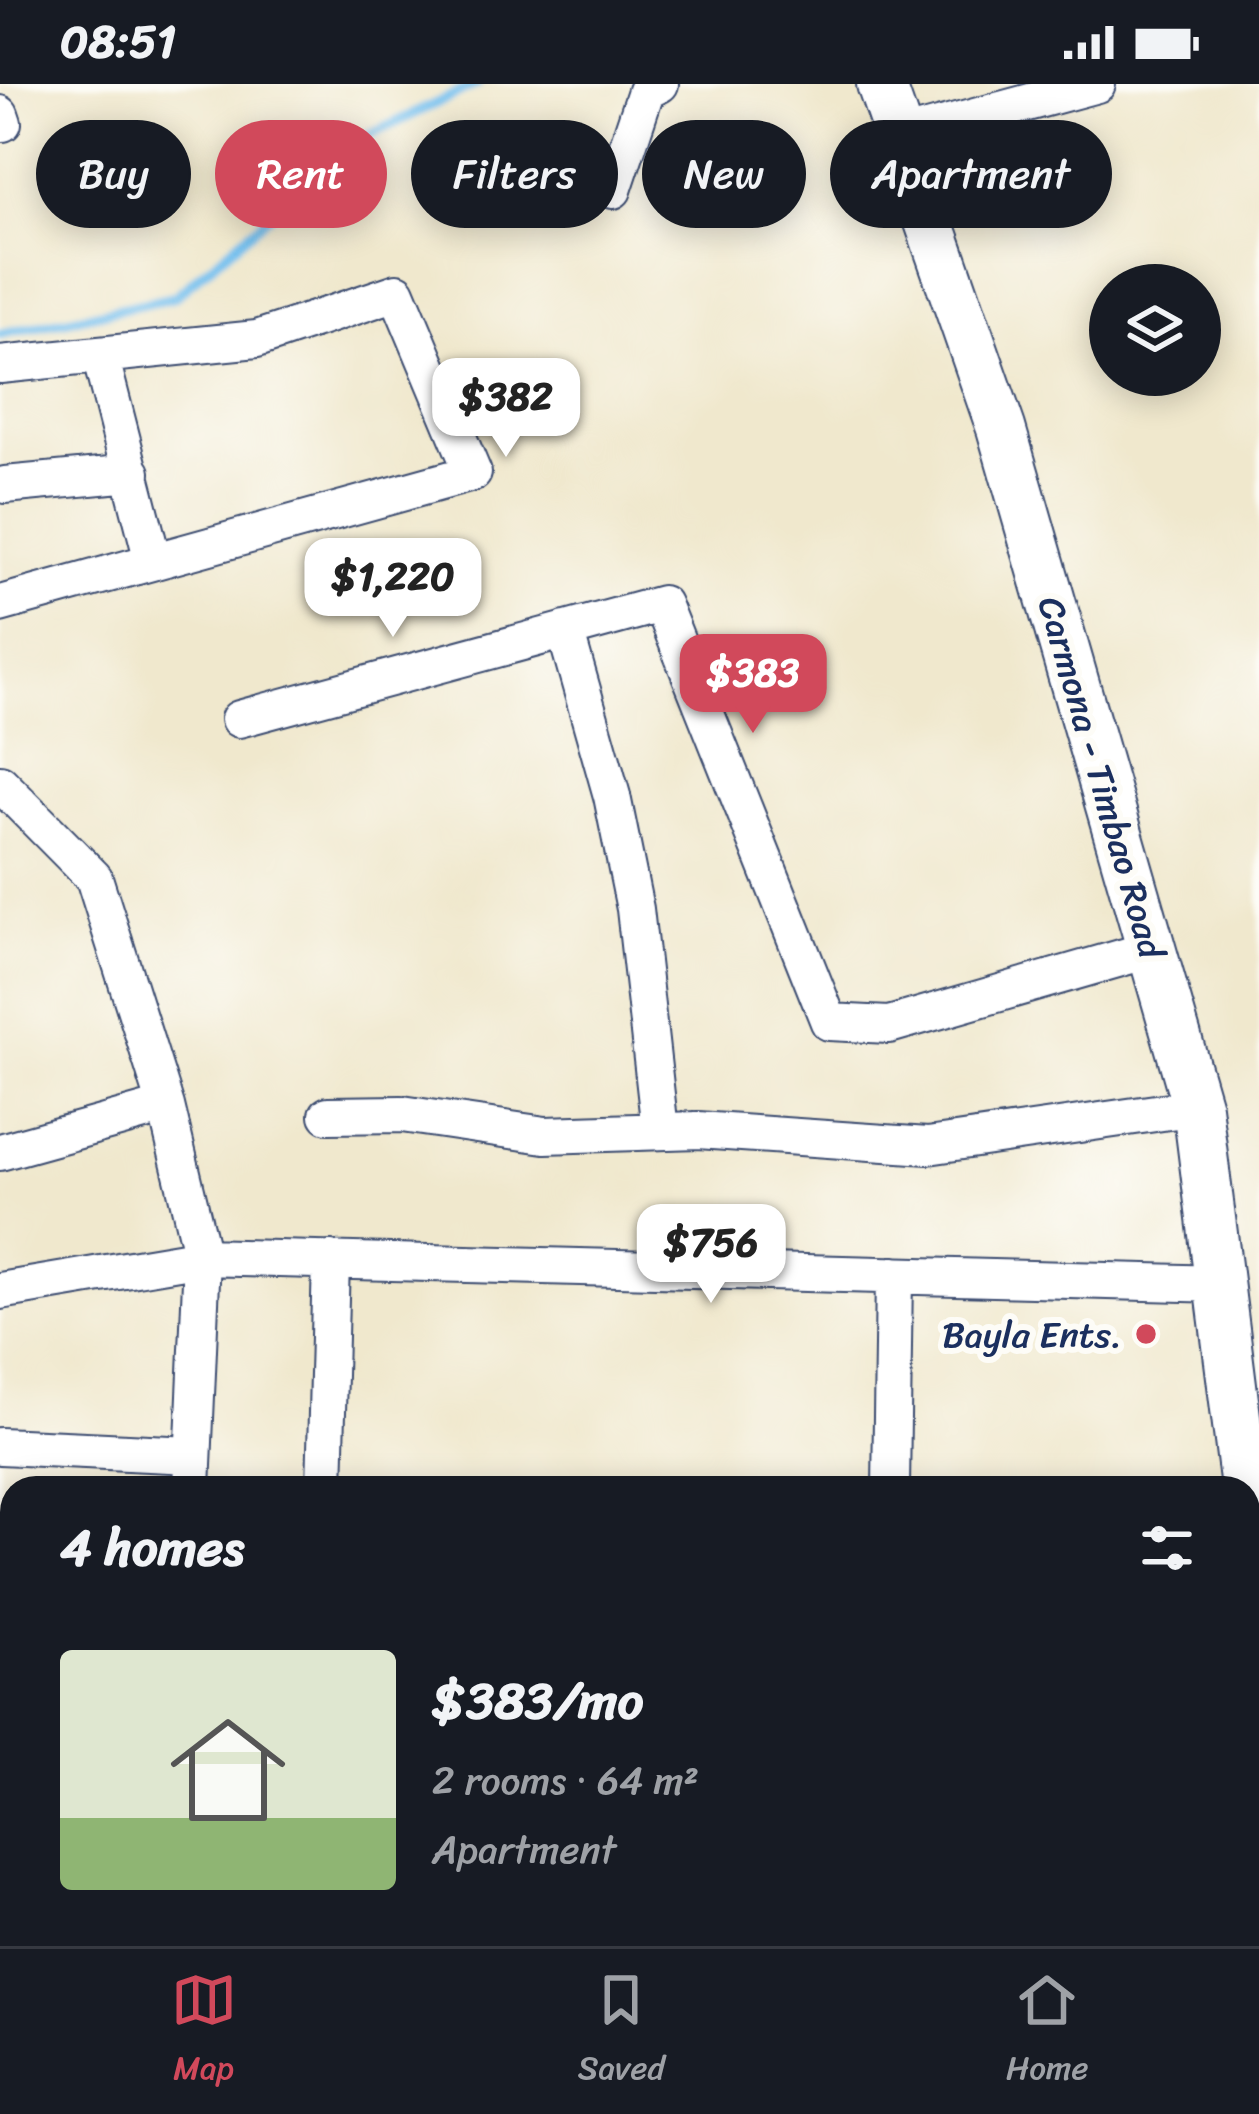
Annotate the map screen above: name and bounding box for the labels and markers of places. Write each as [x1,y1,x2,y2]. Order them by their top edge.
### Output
pin: $382 [435,358,577,460]
pin: $1,220 [295,538,491,640]
pin: $383 [682,634,824,736]
pin: $756 [640,1204,782,1306]
place label: Bayla Ents. [942,1303,1122,1367]
marker: Bayla Ents. [1133,1321,1159,1347]

